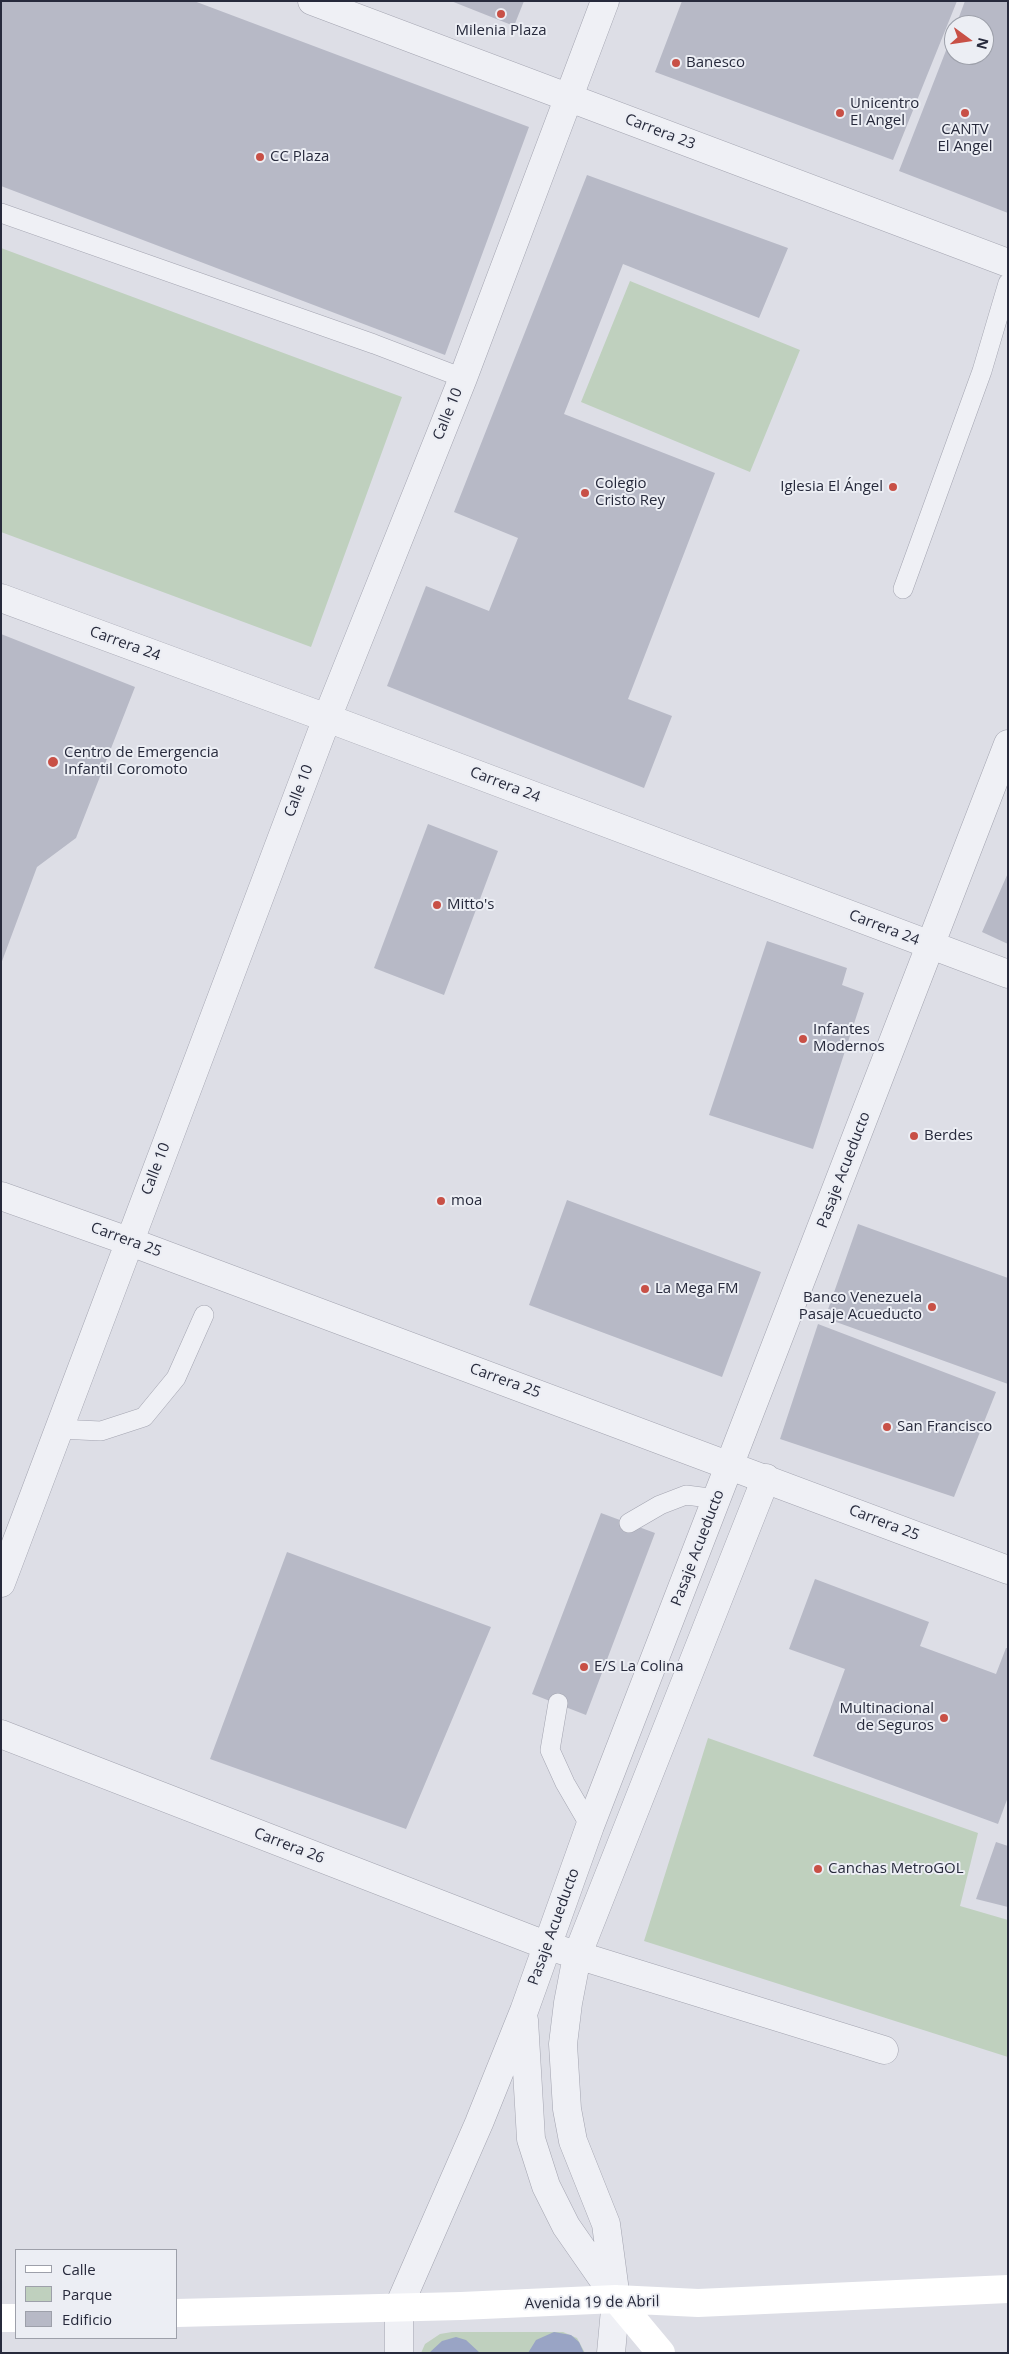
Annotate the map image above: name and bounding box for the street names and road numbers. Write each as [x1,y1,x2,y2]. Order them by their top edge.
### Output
street label: Carrera 23 [622,110,698,154]
street label: Calle 10 [429,385,467,443]
street label: Carrera 24 [87,623,163,665]
street label: Calle 10 [281,762,317,820]
street label: Carrera 24 [467,763,543,807]
street label: Carrera 24 [846,906,922,950]
street label: Pasaje Acueducto [814,1109,874,1231]
street label: Calle 10 [138,1140,174,1198]
street label: Carrera 25 [88,1219,164,1261]
street label: Carrera 25 [467,1360,543,1402]
street label: Pasaje Acueducto [668,1487,728,1609]
street label: Carrera 25 [846,1501,922,1545]
street label: Carrera 26 [251,1824,327,1868]
street label: Pasaje Acueducto [524,1866,584,1988]
street label: Avenida 19 de Abril [524,2293,660,2313]

